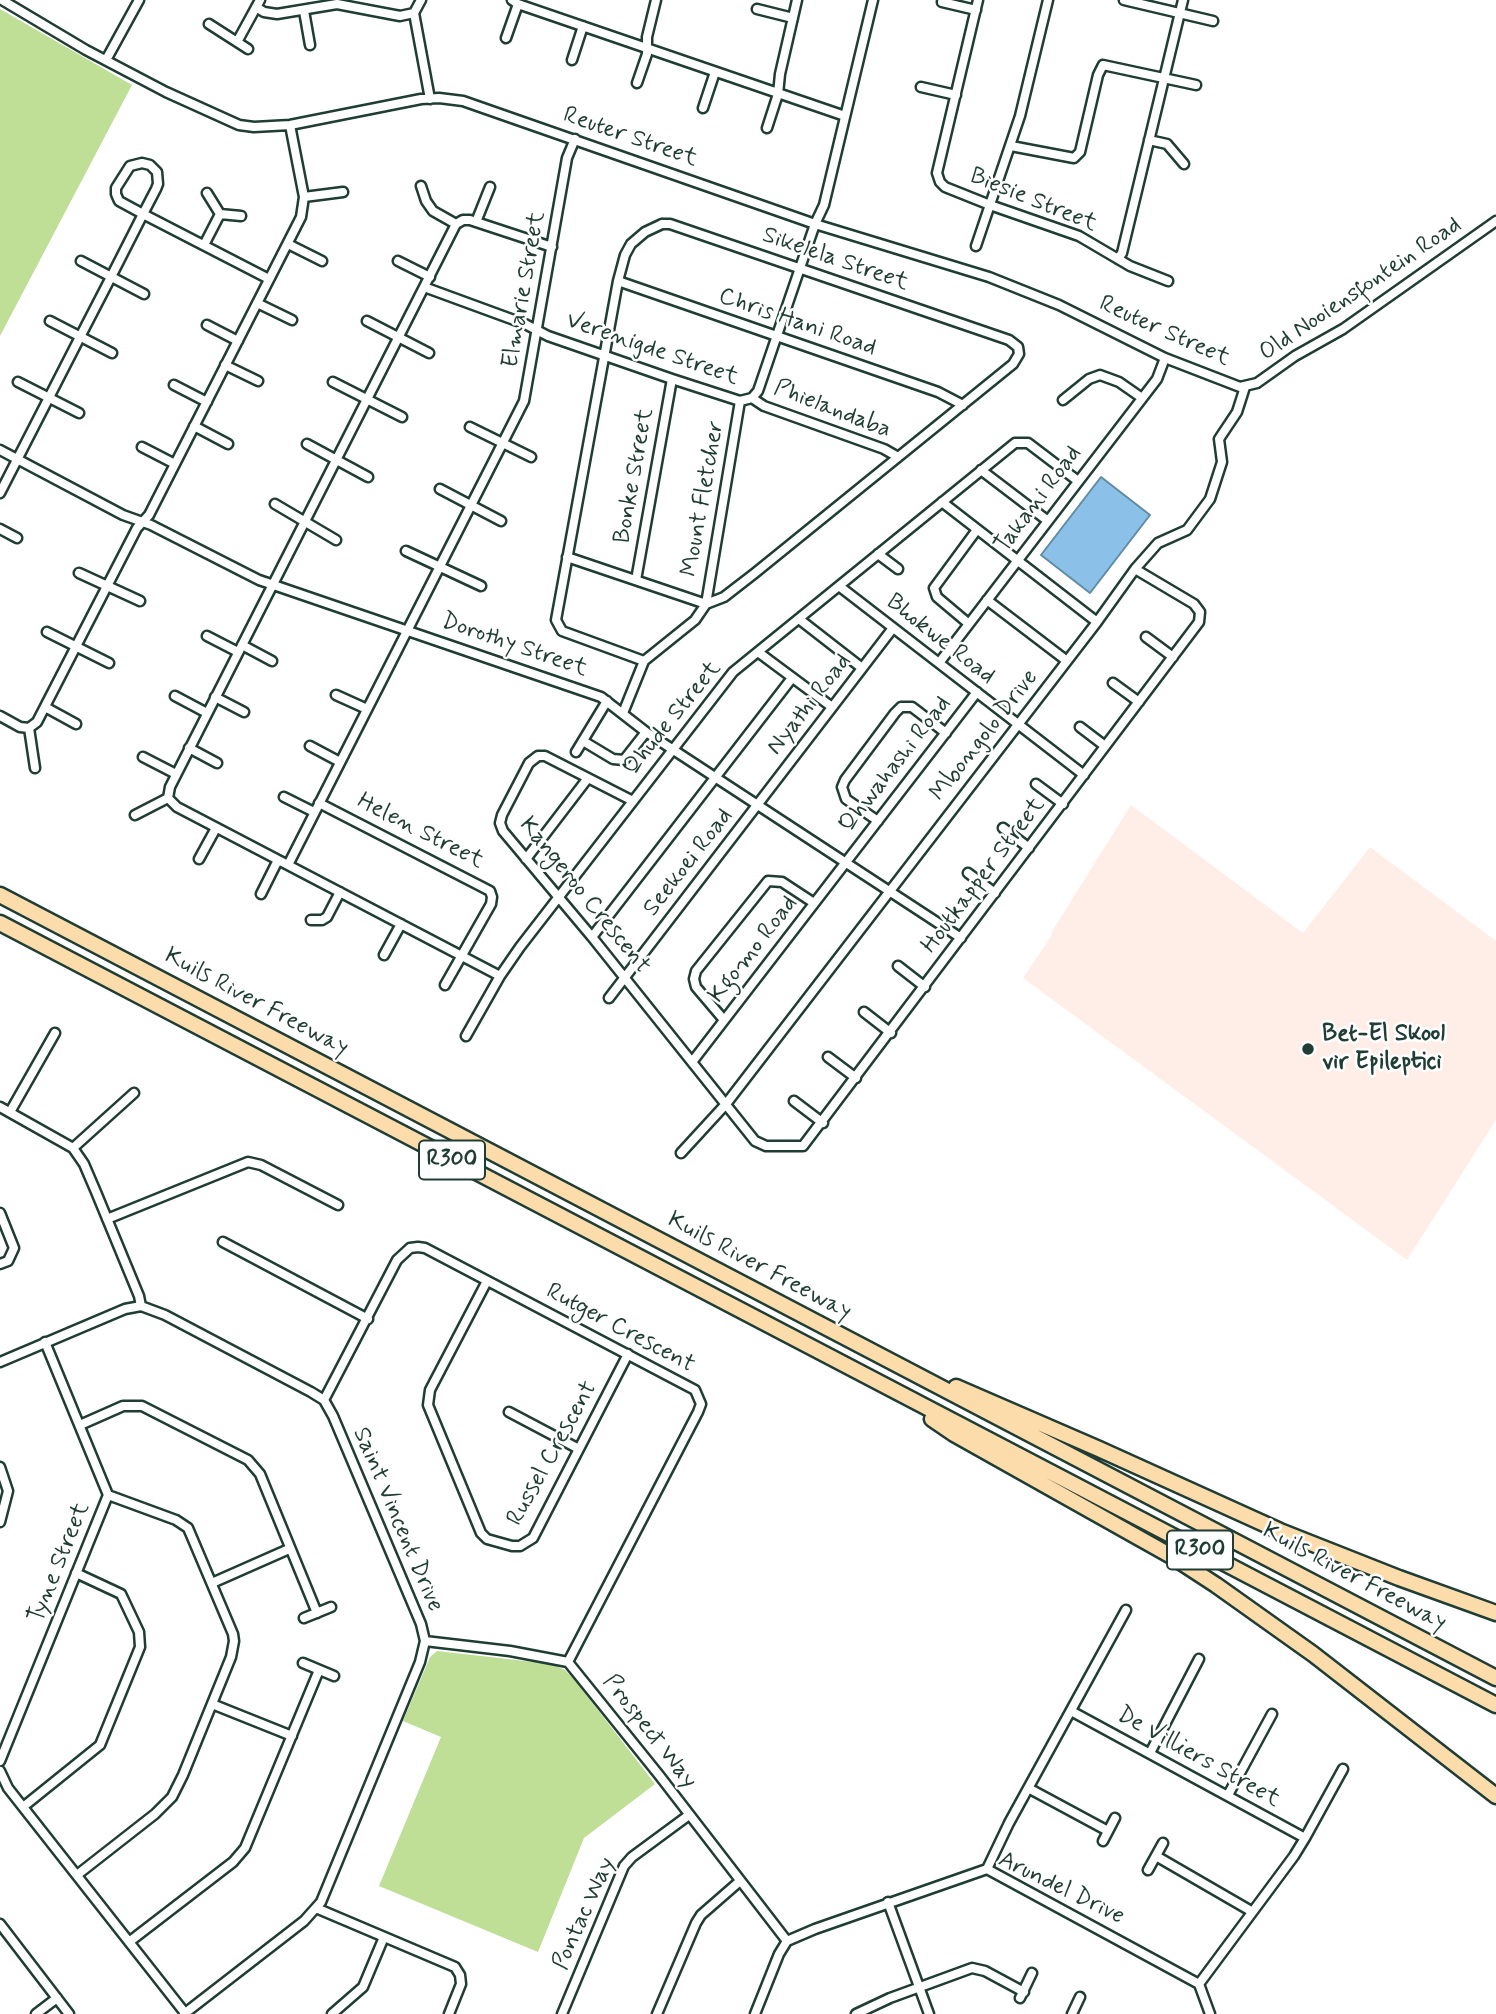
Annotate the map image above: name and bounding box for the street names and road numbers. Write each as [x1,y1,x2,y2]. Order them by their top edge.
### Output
street label: Reuter Street [559,102,701,174]
street label: Biesie Street [965,162,1101,240]
street label: Elmarie Street [497,210,553,370]
street label: Old Nooiensfontein Road [1254,212,1468,368]
street label: Sikelela Street [758,222,912,298]
street label: Chris Hani Road [714,283,880,363]
street label: Reuter Street [1094,290,1234,374]
street label: Verenigde Street [562,307,742,393]
street label: Phielandaba [769,374,895,446]
street label: Bonke Street [609,406,661,546]
street label: Mount Fletcher [676,419,732,579]
street label: Takani Road [989,441,1089,559]
street label: Bhokwe Road [880,589,1000,691]
street label: Dorothy Street [437,608,591,684]
street label: Nyathi Road [761,649,859,761]
street label: Qhude Street [618,656,728,782]
street label: Mbongolo Drive [925,665,1045,807]
street label: Qhwahashi Road [834,691,958,839]
street label: Helen Street [352,788,488,876]
street label: Houtkapper Street [916,792,1052,960]
street label: Seekoei Road [638,803,740,923]
street label: Kangeroo Crescent [512,812,656,980]
street label: Kgomo Road [703,891,805,1009]
street label: Kuils River Freeway [159,942,353,1064]
road number: R300 [419,1140,485,1180]
street label: Kuils River Freeway [662,1206,856,1328]
street label: Rutger Crescent [541,1278,699,1380]
street label: Russel Crescent [501,1377,605,1531]
street label: Saint Vincent Drive [345,1424,449,1616]
street label: Tyne Street [23,1499,97,1627]
street label: Kuils River Freeway [1257,1517,1451,1639]
road number: R300 [1167,1530,1233,1569]
street label: Prospect Way [595,1669,703,1795]
street label: De Villiers Street [1111,1701,1285,1815]
street label: Arundel Drive [993,1846,1129,1932]
street label: Pontac Way [547,1853,623,1975]

